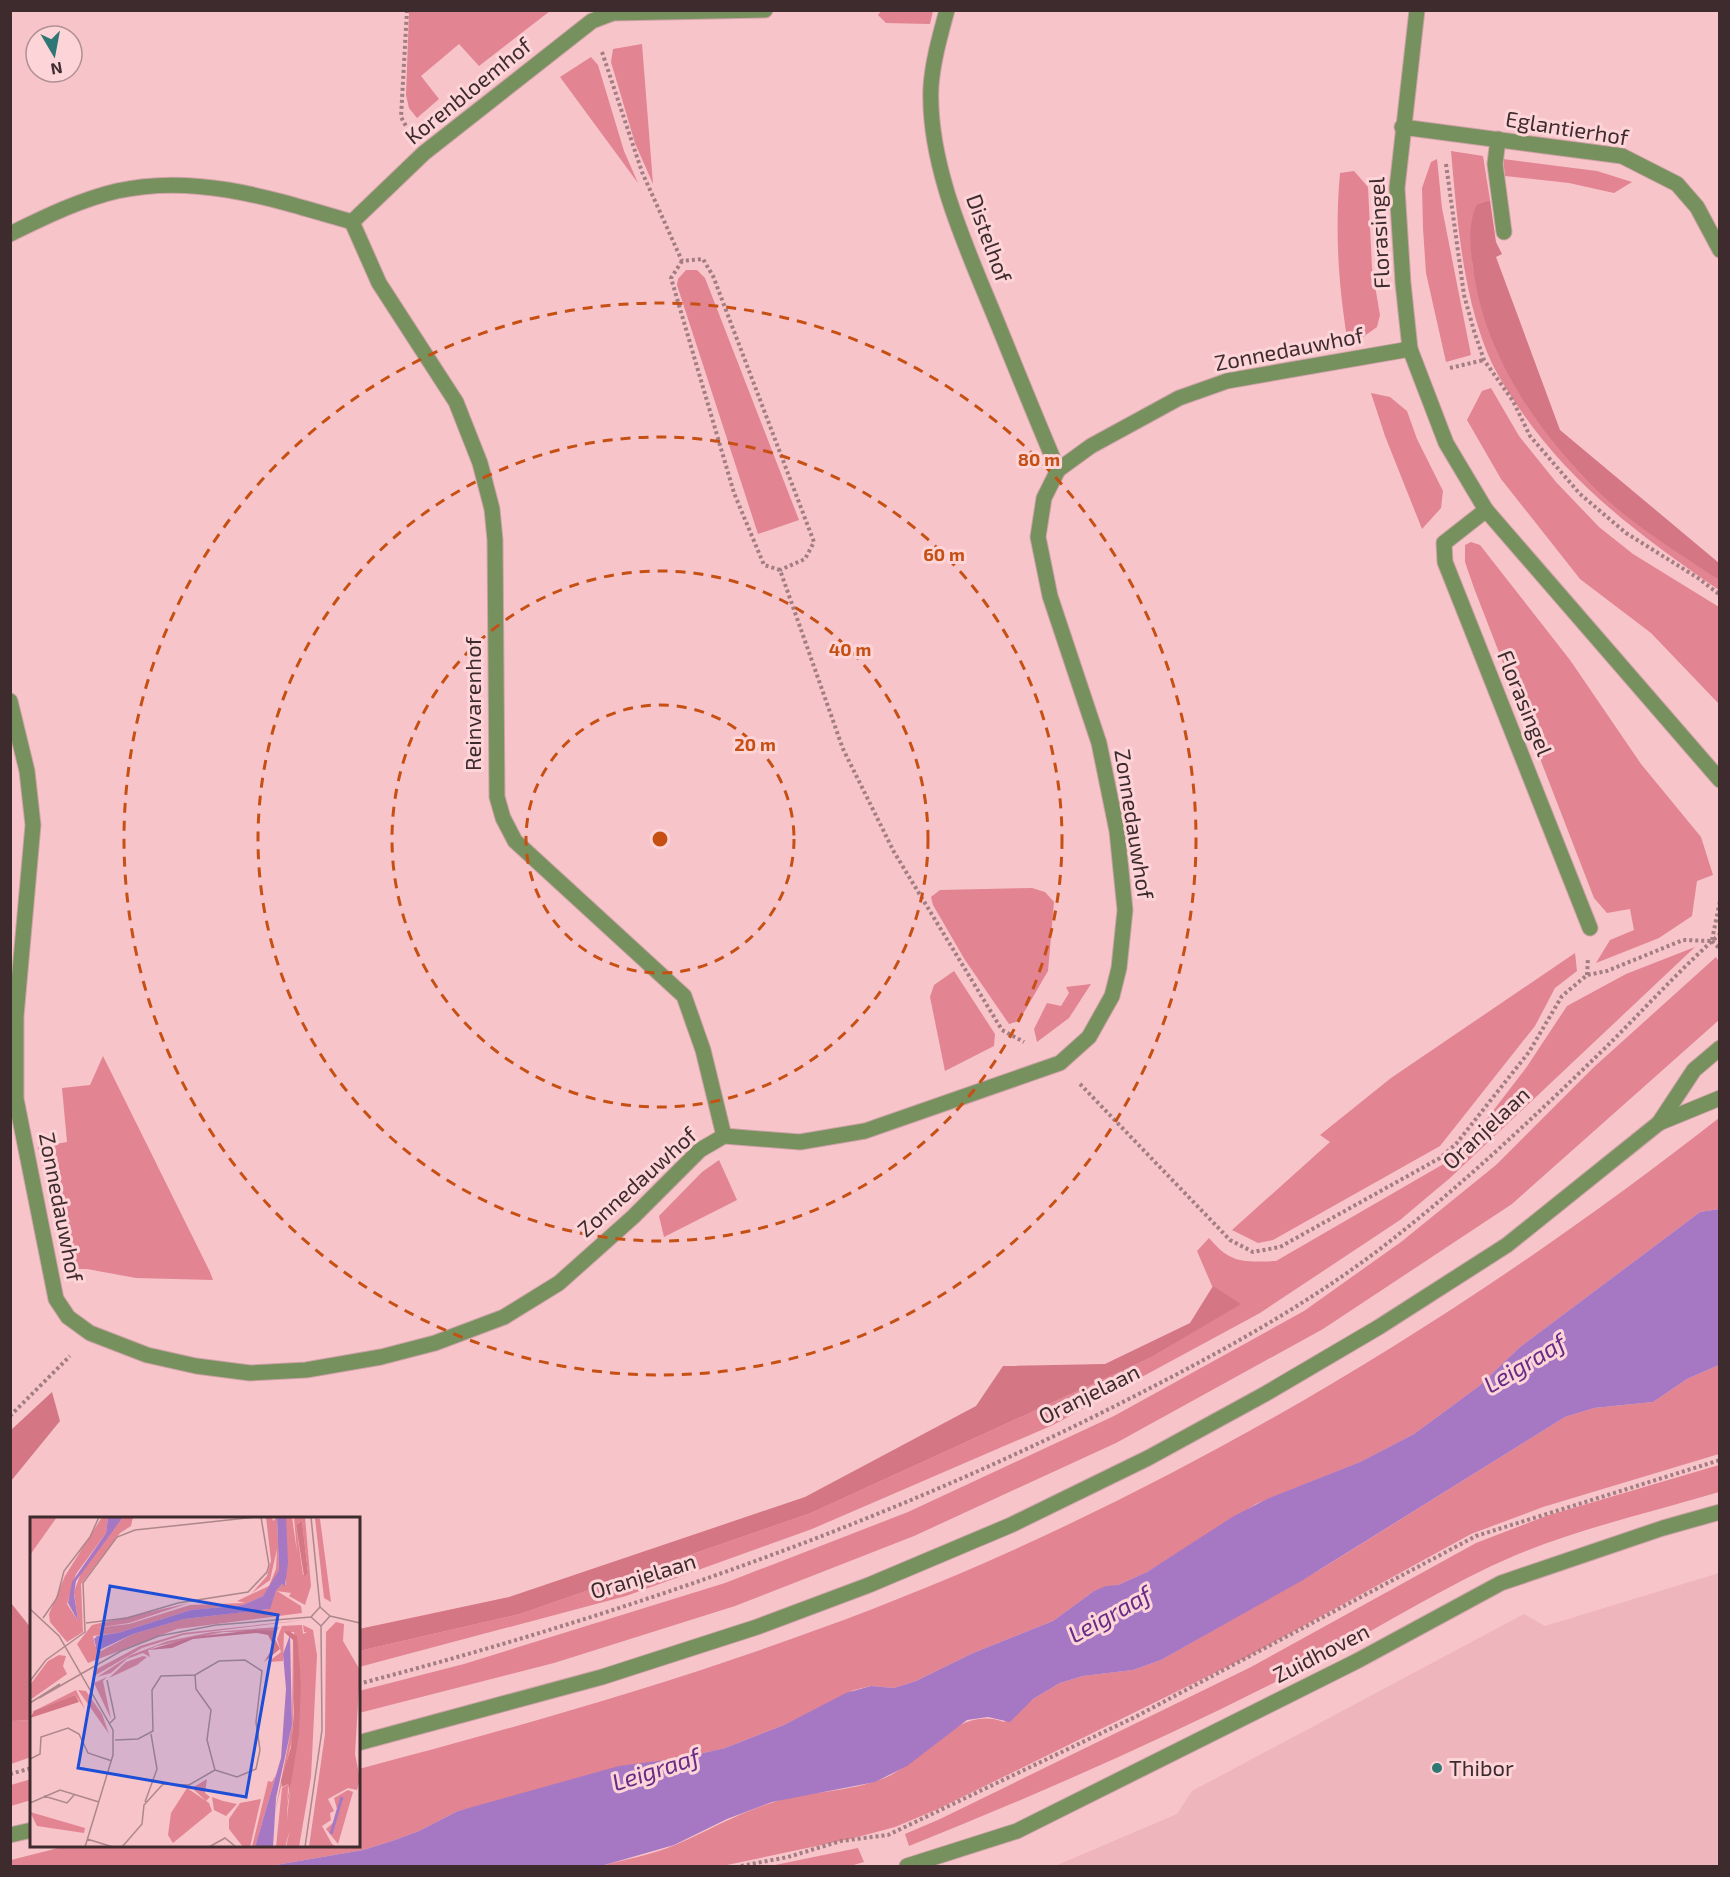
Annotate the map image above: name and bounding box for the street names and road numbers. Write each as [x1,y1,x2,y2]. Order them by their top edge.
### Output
street label: Korenbloemhof [399,31,536,149]
street label: Eglantierhof [1504,104,1631,150]
street label: Florasingel [1362,176,1394,290]
street label: Distelhof [962,190,1018,286]
street label: Zonnedauwhof [1212,321,1366,375]
street label: Reinvarenhof [459,636,485,771]
street label: Florasingel [1493,646,1559,760]
street label: Zonnedauwhof [1110,747,1160,901]
street label: Oranjelaan [1437,1081,1535,1175]
street label: Zonnedauwhof [571,1121,702,1242]
street label: Zonnedauwhof [35,1130,89,1284]
street label: Oranjelaan [1034,1357,1144,1430]
street label: Oranjelaan [587,1547,699,1604]
street label: Zuidhoven [1268,1617,1373,1687]

